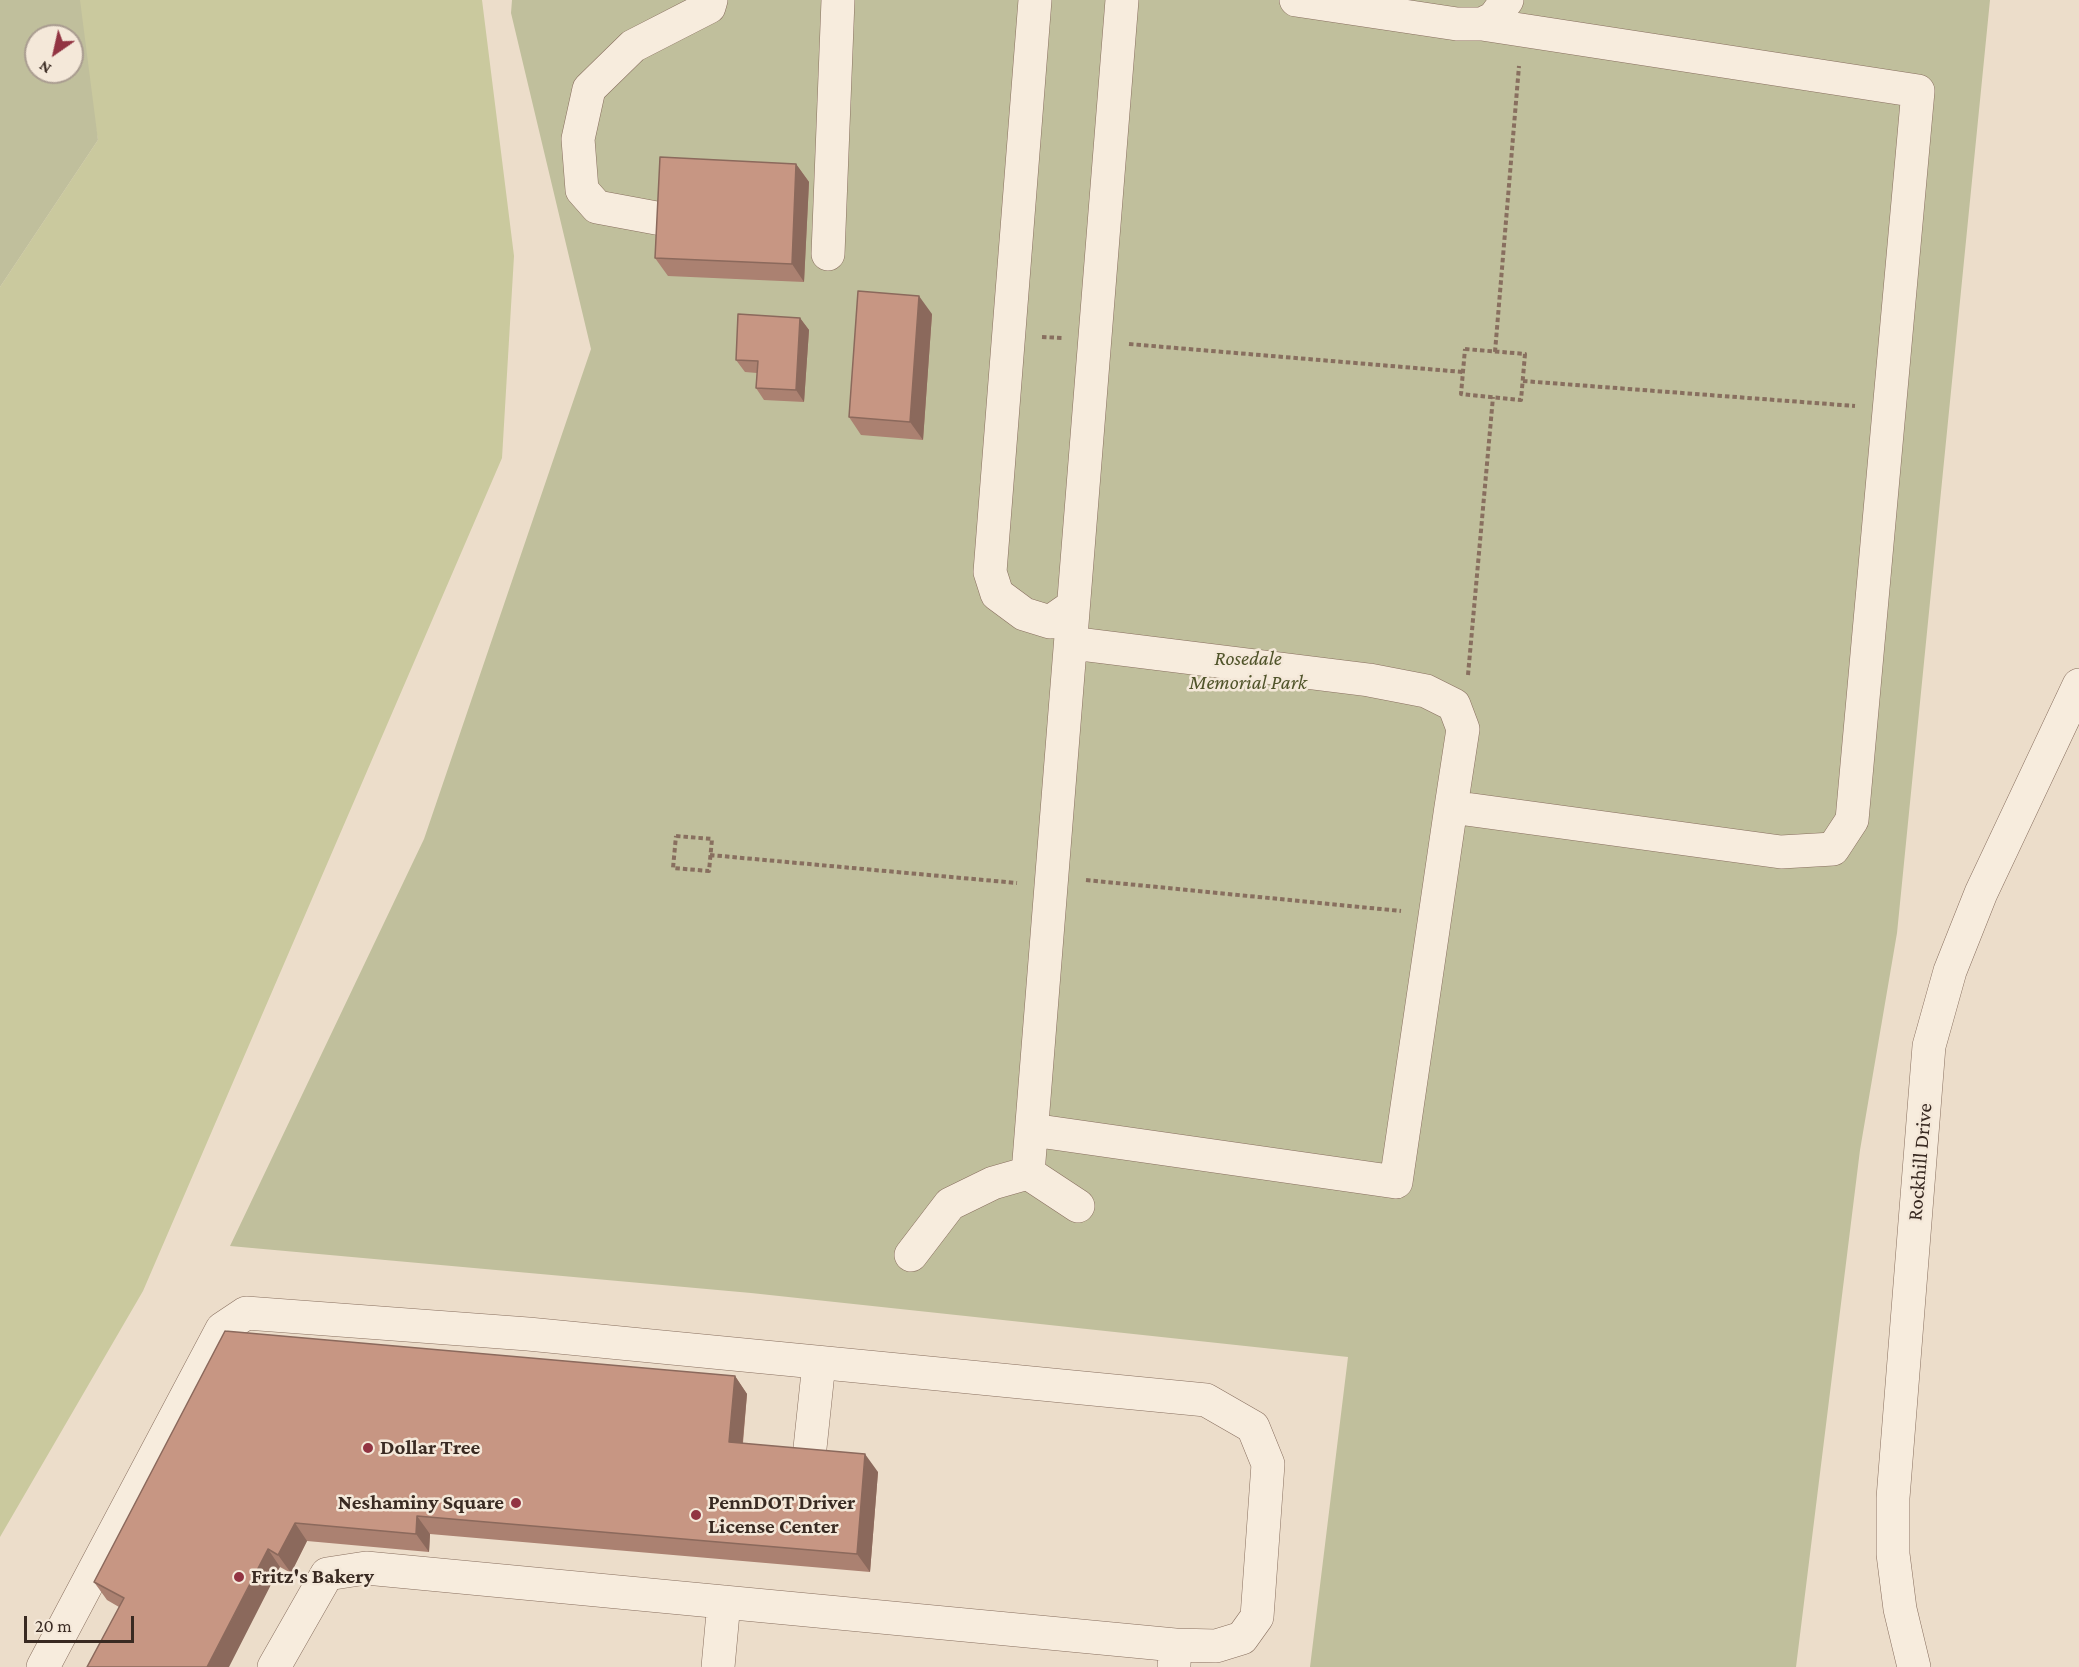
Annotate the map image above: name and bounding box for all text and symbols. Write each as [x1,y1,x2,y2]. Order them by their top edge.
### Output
north arrow [24,24,84,84]
text: N [35,58,54,78]
park label: Rosedale Memorial Park [1189,646,1307,696]
street label: Rockhill Drive [1902,1102,1938,1222]
place label: Dollar Tree [380,1435,480,1461]
marker: Dollar Tree [361,1441,375,1455]
place label: Neshaminy Square [338,1490,504,1516]
place label: PennDOT Driver License Center [708,1490,855,1540]
marker: Neshaminy Square [509,1496,523,1510]
marker: PennDOT Driver License Center [689,1508,703,1522]
place label: Fritz's Bakery [251,1564,374,1590]
marker: Fritz's Bakery [232,1570,246,1584]
scale bar [27,1604,136,1642]
text: 20 m [35,1616,72,1636]

